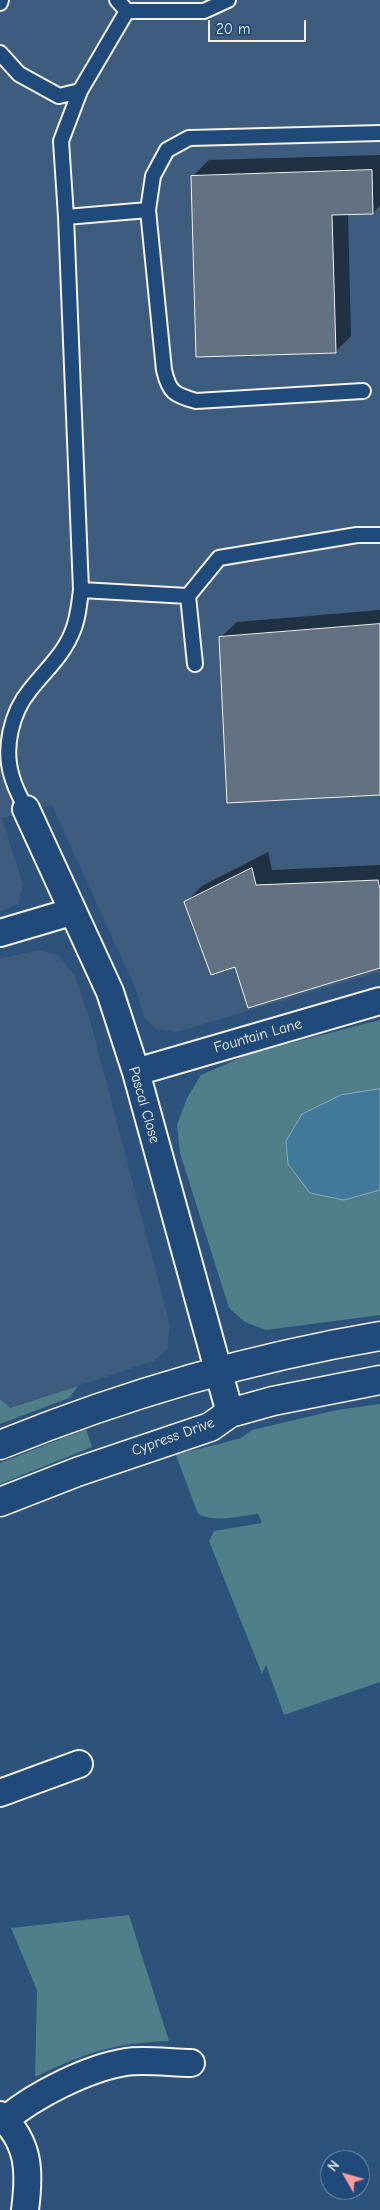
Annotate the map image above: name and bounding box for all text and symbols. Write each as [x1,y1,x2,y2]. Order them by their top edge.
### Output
scale bar [210,10,308,42]
text: 20 m [216,20,250,38]
street label: Fountain Lane [212,1015,304,1057]
street label: Pascal Close [124,1065,164,1145]
street label: Cypress Drive [129,1414,217,1460]
north arrow [320,2150,370,2200]
text: N [324,2157,343,2175]

